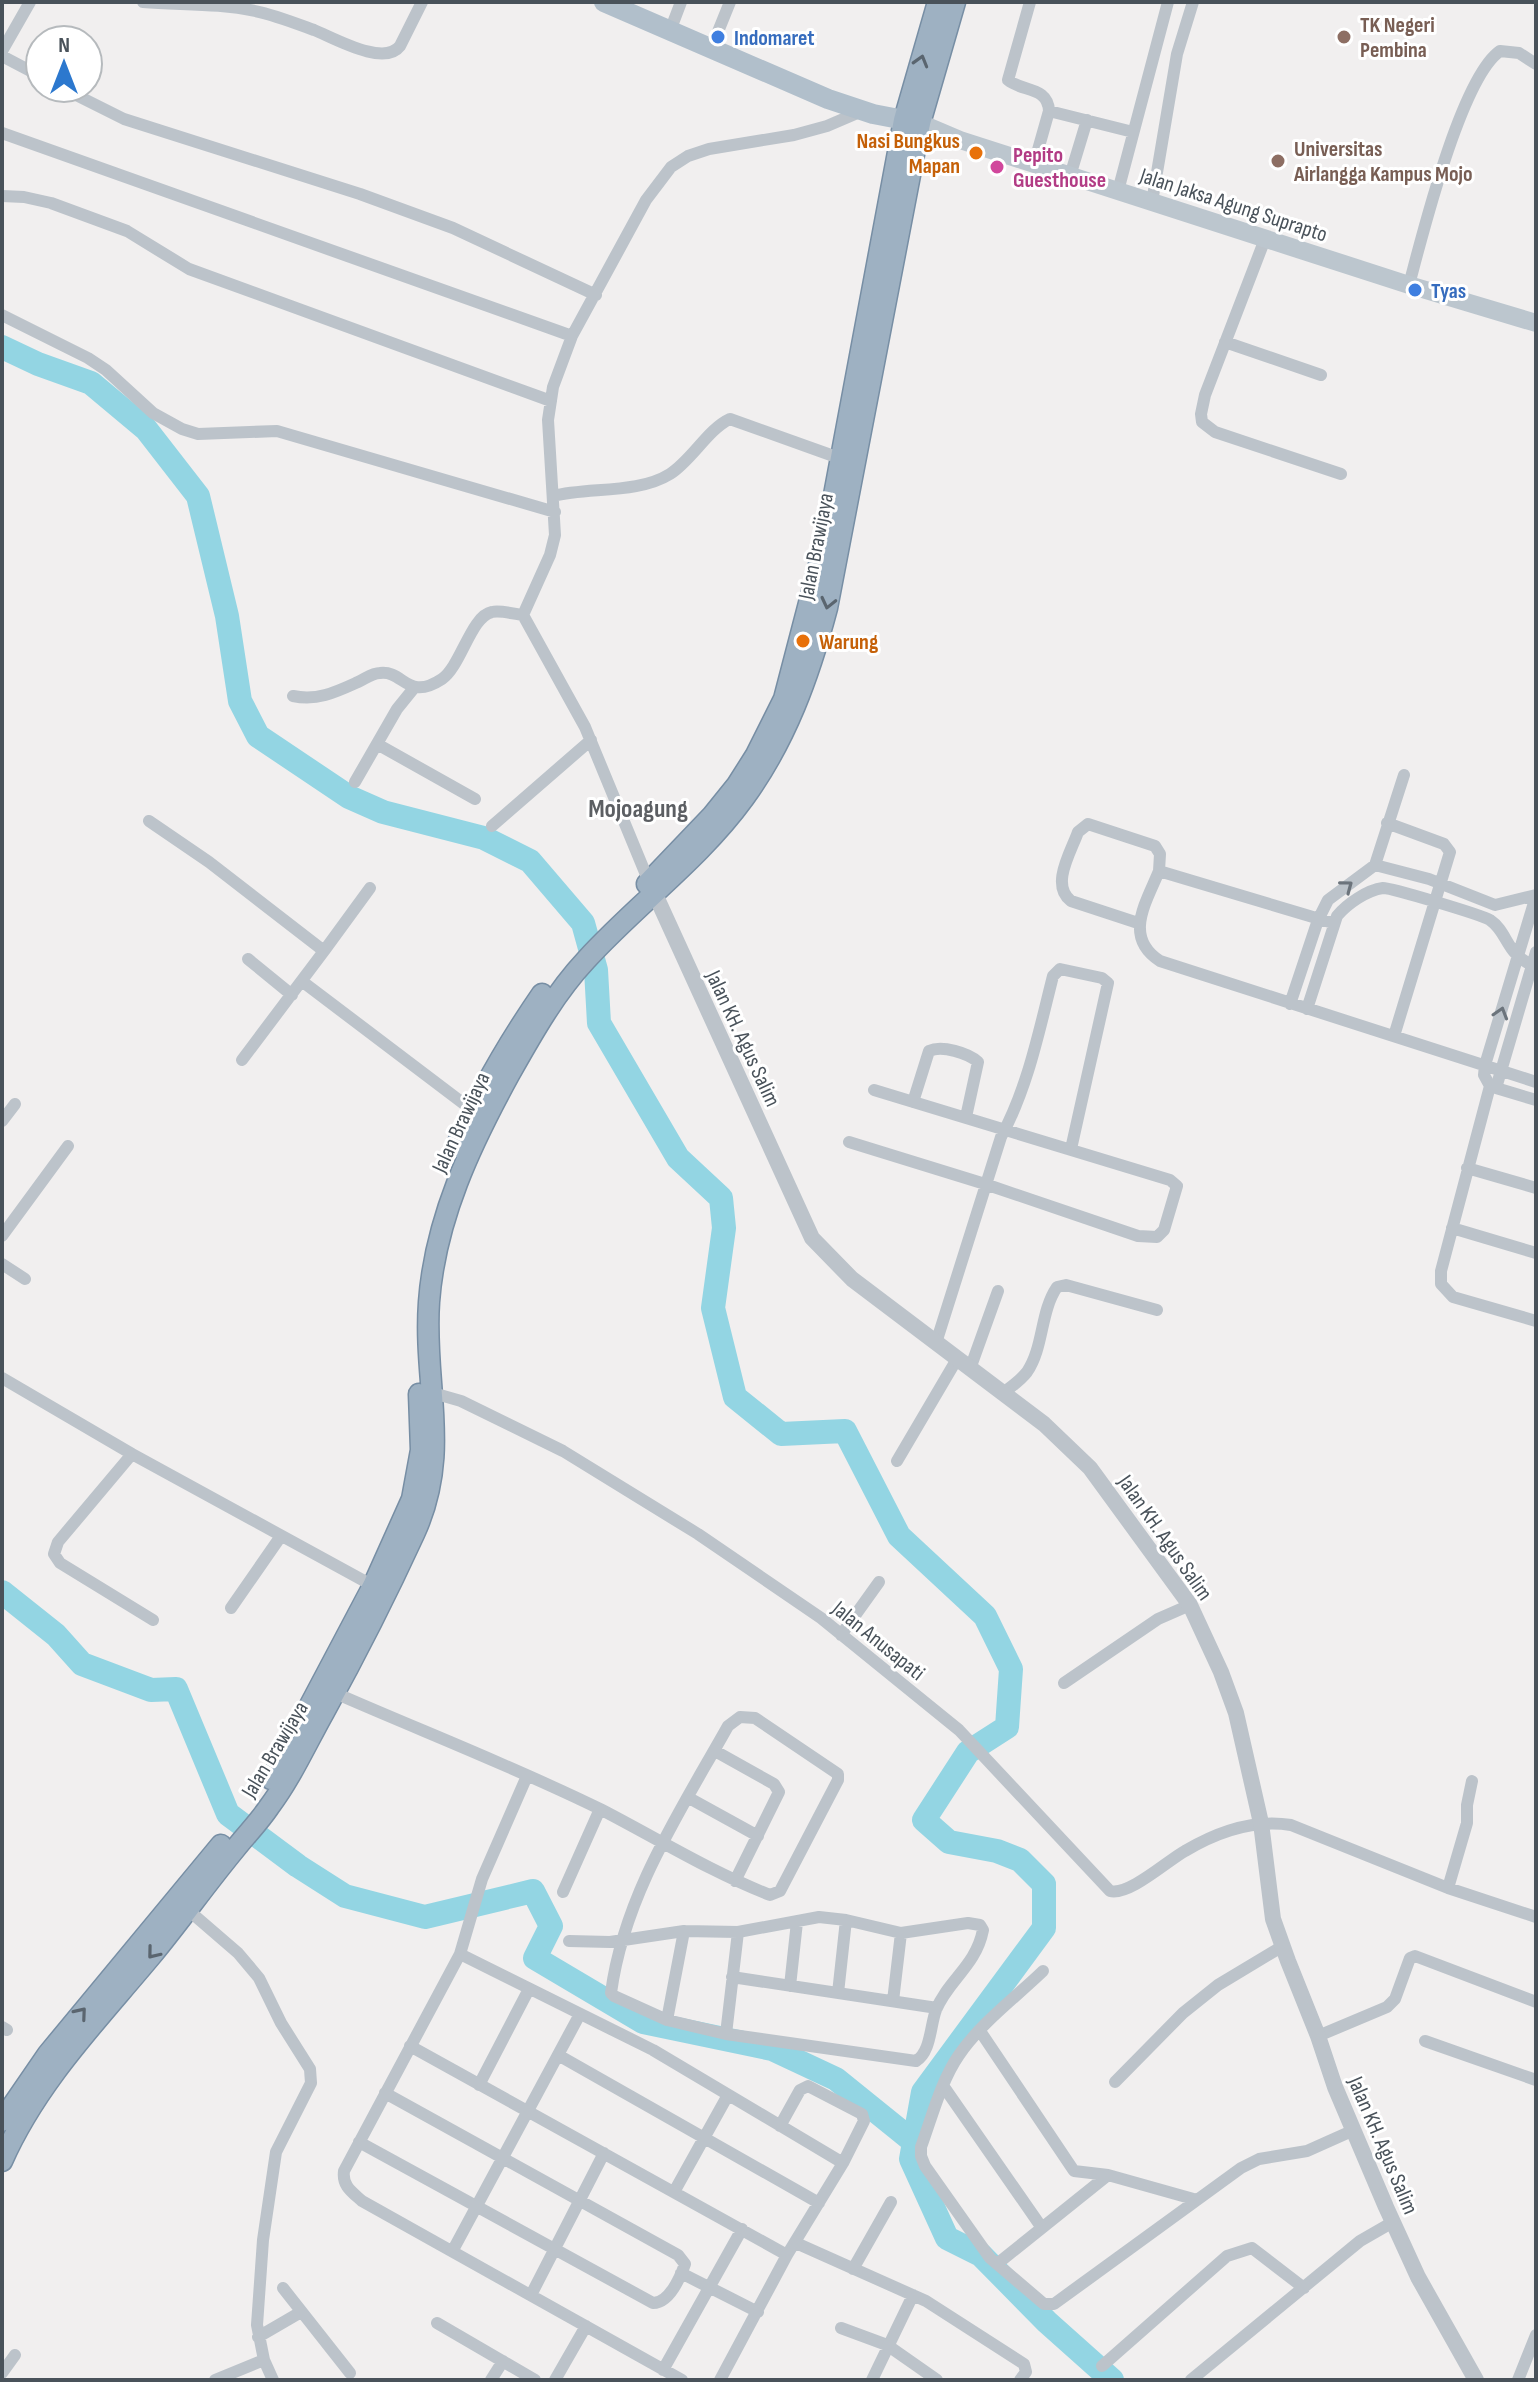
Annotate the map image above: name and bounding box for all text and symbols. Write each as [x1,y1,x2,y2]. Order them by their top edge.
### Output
place label: TK Negeri Pembina [1360,12,1435,64]
north arrow [24,24,104,104]
place label: Indomaret [734,25,815,52]
marker: Indomaret [709,28,727,46]
marker: TK Negeri Pembina [1335,28,1353,46]
text: N [58,32,70,59]
one-way arrow [911,54,928,68]
place label: Nasi Bungkus Mapan [856,128,960,180]
place label: Universitas Airlangga Kampus Mojo [1293,136,1473,188]
place label: Pepito Guesthouse [1013,142,1106,194]
marker: Nasi Bungkus Mapan [967,144,985,162]
marker: Universitas Airlangga Kampus Mojo [1269,152,1287,170]
marker: Pepito Guesthouse [988,158,1006,176]
street label: Jalan Jaksa Agung Suprapto [1135,162,1331,248]
place label: Tyas [1431,278,1466,305]
marker: Tyas [1406,281,1424,299]
street label: Jalan Brawijaya [793,491,840,603]
one-way arrow [820,595,837,609]
place label: Warung [819,629,878,656]
marker: Warung [794,632,812,650]
district label: Mojoagung [588,794,688,825]
one-way arrow [1338,882,1352,896]
street label: Jalan KH. Agus Salim [699,965,786,1111]
one-way arrow [1492,1006,1508,1020]
street label: Jalan Brawijaya [426,1068,496,1178]
street label: Jalan KH. Agus Salim [1111,1469,1218,1606]
street label: Jalan Anusapati [825,1595,930,1687]
street label: Jalan Brawijaya [235,1697,315,1804]
one-way arrow [148,1944,163,1958]
one-way arrow [71,2008,86,2022]
street label: Jalan KH. Agus Salim [1341,2072,1424,2218]

